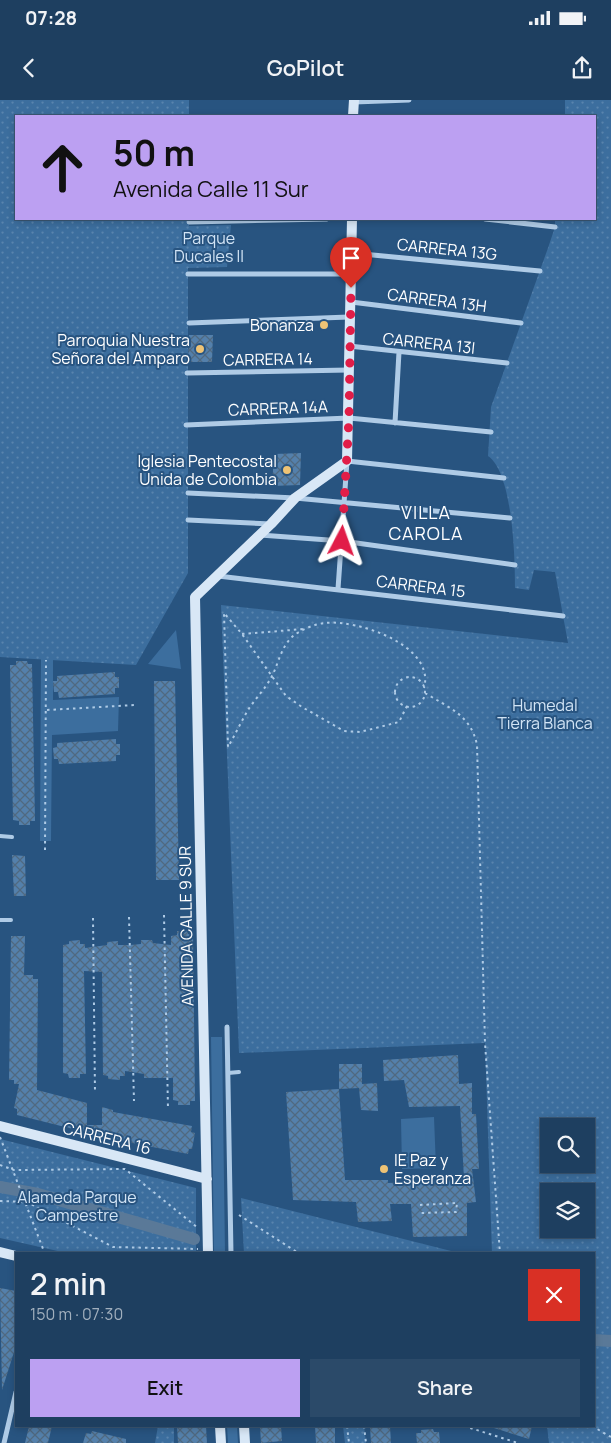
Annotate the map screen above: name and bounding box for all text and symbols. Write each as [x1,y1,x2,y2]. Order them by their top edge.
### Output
text: 07:28 [25,5,77,31]
text: GoPilot [267,53,344,83]
icon: back [15,54,43,82]
icon: share [568,54,596,82]
text: 50 m [113,129,195,177]
icon: ahead [30,135,95,200]
text: Avenida Calle 11 Sur [113,174,309,204]
park label: Parque Ducales II [174,227,244,267]
street label: CARRERA 13G [396,233,498,265]
pin [330,237,372,288]
icon: arrive [337,244,365,272]
street label: CARRERA 13H [386,283,488,317]
place label: Bonanza [250,314,314,336]
marker: Bonanza [318,319,330,331]
street label: CARRERA 13I [382,327,476,359]
place label: Parroquia Nuestra Señora del Amparo [51,329,190,369]
marker: Parroquia Nuestra Señora del Amparo [194,343,206,355]
street label: CARRERA 14 [223,347,313,371]
street label: CARRERA 14A [228,395,328,421]
place label: Iglesia Pentecostal Unida de Colombia [137,450,277,490]
marker: Iglesia Pentecostal Unida de Colombia [281,464,293,476]
district label: VILLA CAROLA [389,500,463,545]
position arrow [315,514,367,566]
street label: CARRERA 15 [375,570,467,602]
park label: Humedal Tierra Blanca [497,694,593,734]
street label: AVENIDA CALLE 9 SUR [174,846,198,1006]
street label: CARRERA 16 [61,1116,153,1160]
map controls [540,1118,595,1238]
button: search [540,1118,595,1173]
place label: IE Paz y Esperanza [394,1149,471,1189]
marker: IE Paz y Esperanza [378,1163,390,1175]
button: layers [540,1183,595,1238]
park label: Alameda Parque Campestre [17,1186,137,1226]
text: 2 min [30,1263,106,1304]
button: close [528,1269,580,1321]
text: 150 m · 07:30 [30,1303,123,1325]
button: Exit [30,1359,300,1417]
button: Share [310,1359,580,1417]

